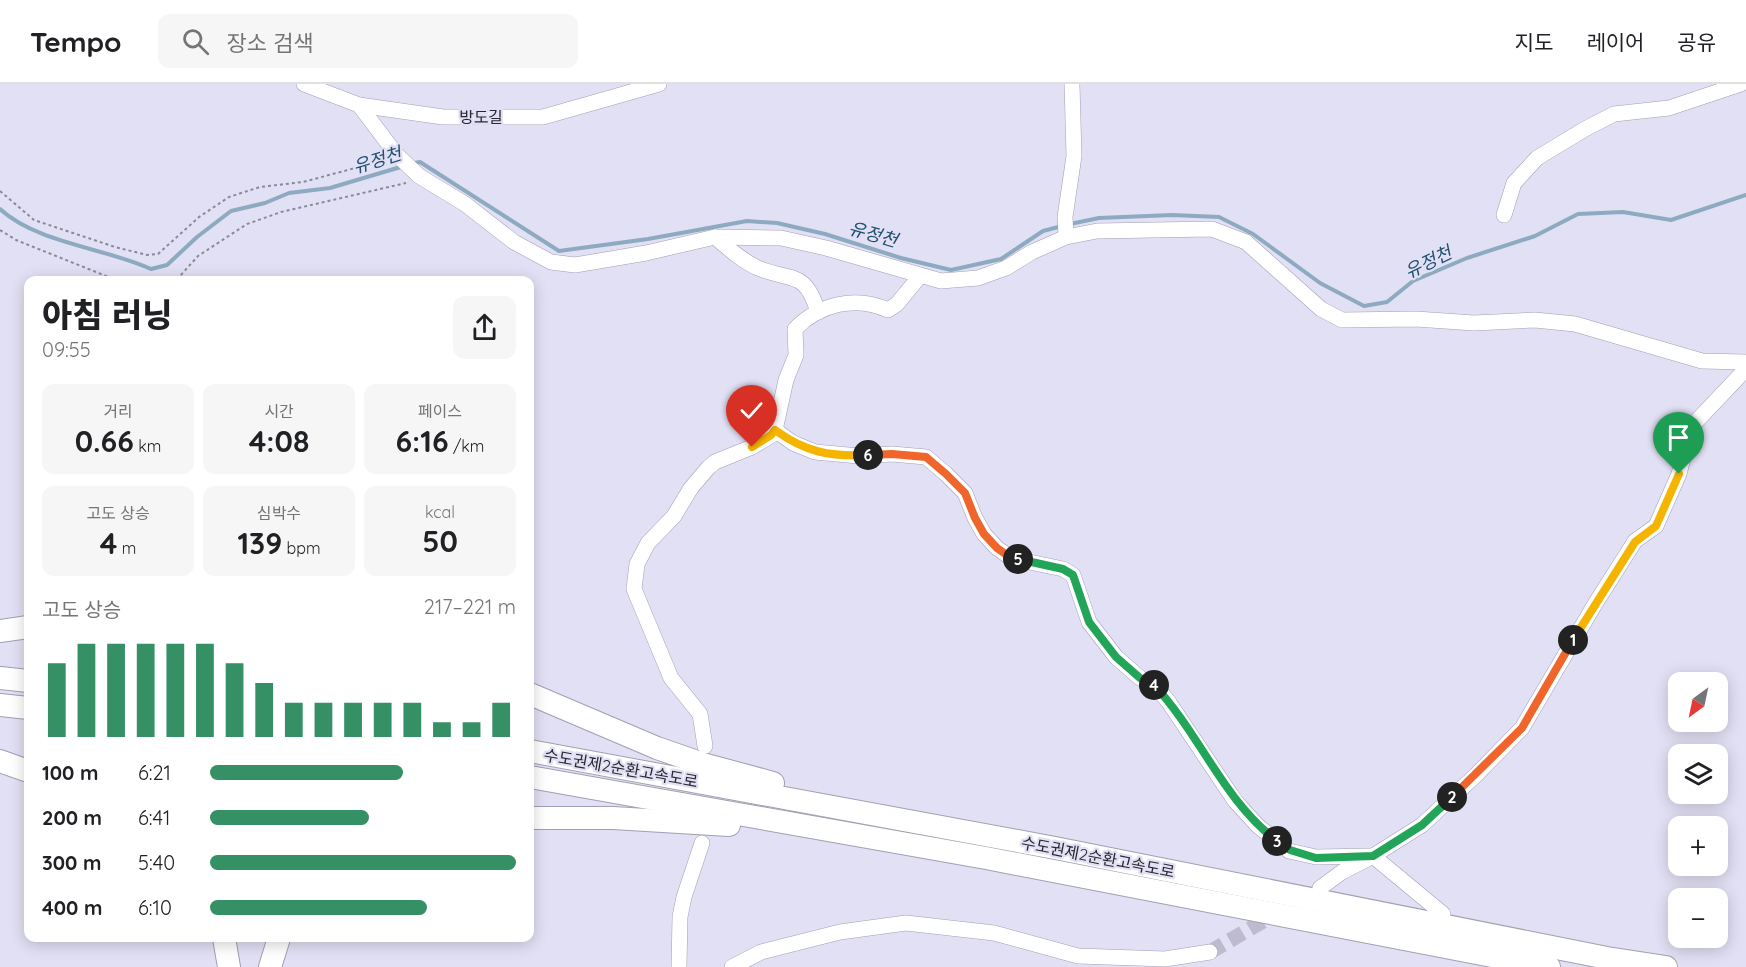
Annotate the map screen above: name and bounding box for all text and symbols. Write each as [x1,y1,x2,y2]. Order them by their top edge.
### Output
search box [158,14,578,68]
text: Tempo [30,24,122,59]
icon: search [179,25,212,58]
text: 장소 검색 [227,29,314,57]
text: 지도 [1515,29,1553,55]
text: 레이어 [1586,29,1644,55]
text: 공유 [1677,29,1716,55]
street label: 방도길 [459,107,503,127]
water label: 유정천 [350,141,406,178]
water label: 유정천 [846,216,902,253]
water label: 유정천 [1401,240,1458,283]
text: 아침 러닝 [42,294,173,335]
button: share [453,296,516,359]
text: 09:55 [42,337,91,362]
pin [726,385,777,447]
icon: check [735,394,768,427]
text: 거리 [103,401,133,421]
text: 시간 [264,401,294,421]
text: 페이스 [418,401,462,421]
pin [1653,412,1704,474]
icon: arrive [1662,421,1695,454]
text: 0.66 [75,422,134,460]
text: 4:08 [249,422,309,460]
text: 6:16 [396,422,449,460]
text: km [134,436,161,456]
text: /km [449,436,484,456]
pin: 6 [853,440,883,470]
text: 6 [864,445,872,465]
text: kcal [425,502,455,522]
text: 고도 상승 [86,503,150,523]
text: 심박수 [257,503,301,523]
text: 50 [422,522,458,560]
text: 4 [100,524,117,562]
text: 139 [237,524,282,562]
text: m [117,538,136,558]
text: bpm [282,538,321,558]
pin: 5 [1003,544,1033,574]
text: 5 [1013,549,1023,569]
text: 217–221 m [424,594,516,619]
text: 고도 상승 [42,597,121,622]
pin: 1 [1558,625,1588,655]
text: 1 [1570,630,1576,650]
pin: 4 [1139,670,1169,700]
north arrow [1668,672,1728,732]
map controls [1668,672,1728,948]
text: 4 [1149,675,1159,695]
button: layers [1668,744,1728,804]
street label: 수도권제2순환고속도로 [542,745,700,791]
text: 100 m [42,760,98,785]
text: 6:21 [138,760,171,785]
pin: 2 [1437,782,1467,812]
text: 2 [1447,787,1457,807]
text: 200 m [42,805,102,830]
text: 6:41 [138,805,170,830]
button: + [1668,816,1728,876]
pin: 3 [1262,826,1292,856]
text: 3 [1273,831,1281,851]
street label: 수도권제2순환고속도로 [1019,832,1177,882]
text: 300 m [42,850,101,875]
text: 5:40 [138,850,175,875]
button: − [1668,888,1728,948]
text: 400 m [42,895,102,920]
text: 6:10 [138,895,172,920]

